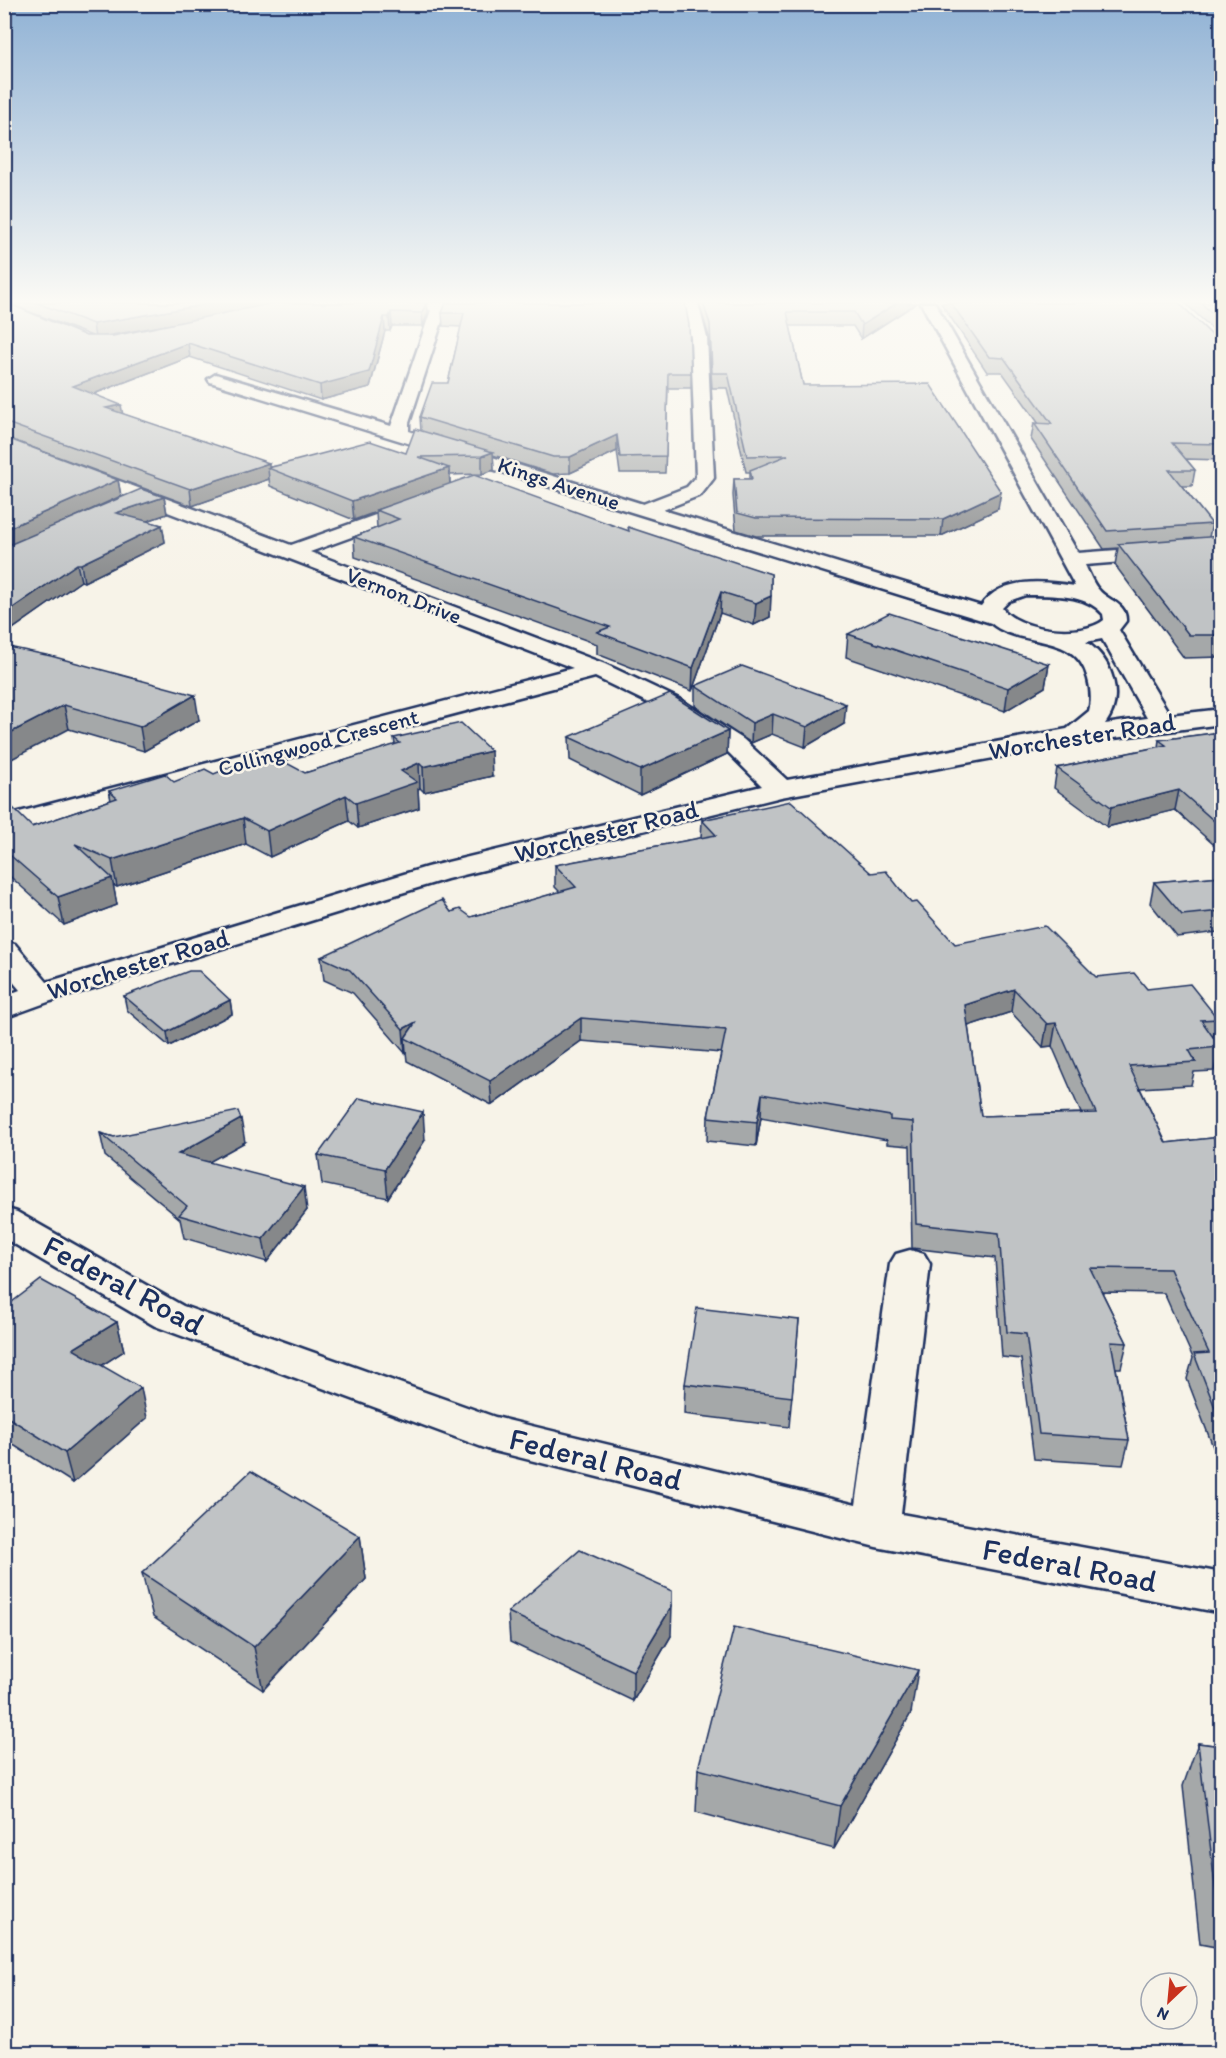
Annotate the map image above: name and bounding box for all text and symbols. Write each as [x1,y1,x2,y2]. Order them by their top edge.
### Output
street label: Kings Avenue [494,451,623,516]
street label: Vernon Drive [342,561,465,630]
street label: Collingwood Crescent [215,703,421,782]
street label: Worchester Road [986,705,1178,767]
street label: Worchester Road [510,792,702,869]
street label: Worchester Road [43,921,234,1007]
street label: Federal Road [37,1227,212,1344]
street label: Federal Road [505,1419,687,1499]
street label: Federal Road [979,1529,1161,1601]
north arrow [1139,1971,1199,2031]
text: N [1154,2003,1172,2025]

